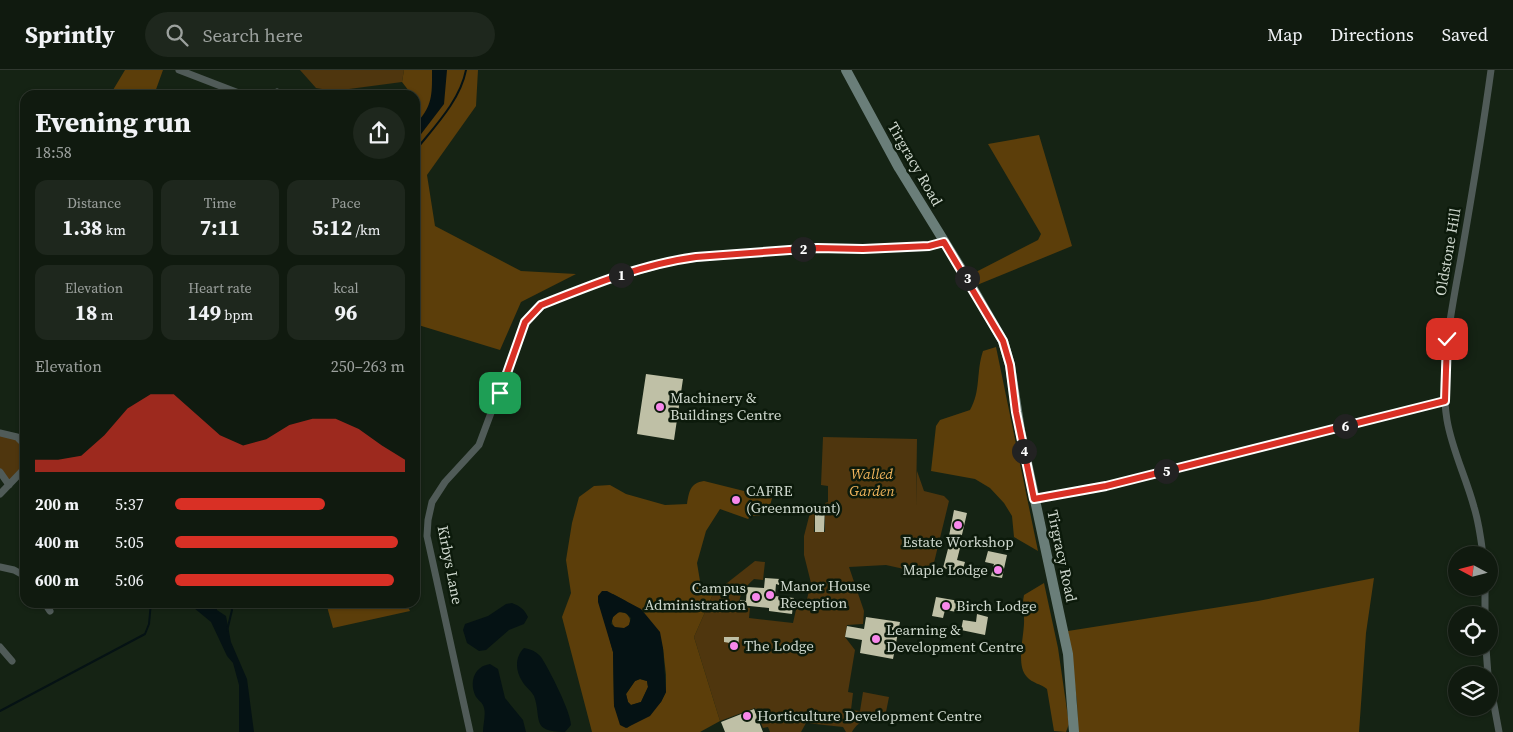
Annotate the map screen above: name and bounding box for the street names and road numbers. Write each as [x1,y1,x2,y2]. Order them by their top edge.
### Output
street label: Tirgracy Road [883,118,948,210]
street label: Oldstone Hill [1429,206,1466,297]
street label: Tirgracy Road [1042,508,1083,604]
street label: Kirbys Lane [433,524,468,606]

